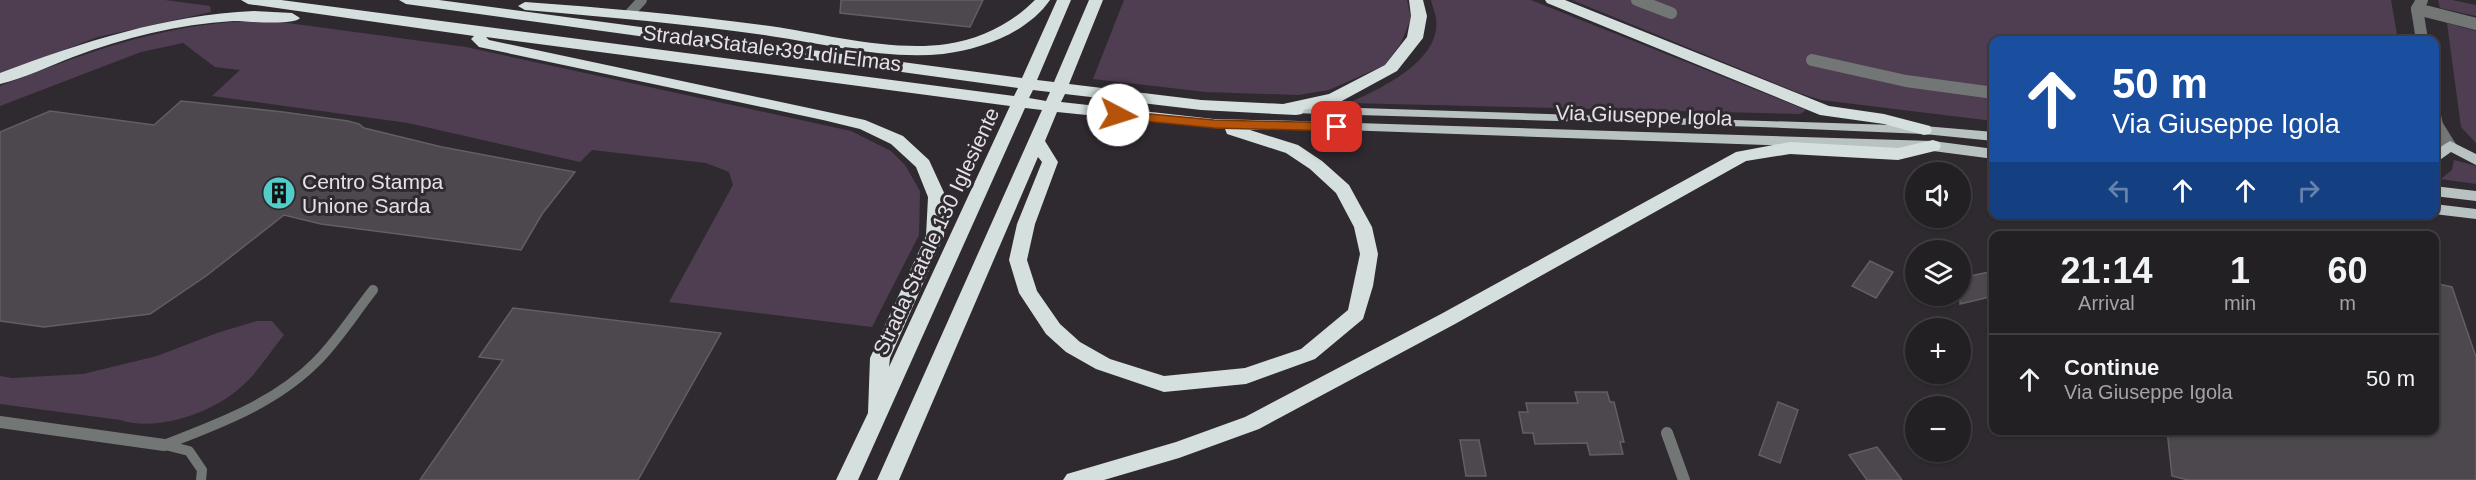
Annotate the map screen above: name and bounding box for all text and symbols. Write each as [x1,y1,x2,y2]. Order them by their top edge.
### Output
street label: Strada Statale 391 di Elmas [641,21,903,75]
icon: ahead [2013,60,2091,138]
text: 50 m [2112,60,2208,107]
position arrow [1086,83,1150,147]
street label: Via Giuseppe Igola [1555,100,1733,130]
pin [1311,101,1362,152]
street label: Strada Statale 130 Iglesiente [869,104,1003,358]
text: Via Giuseppe Igola [2112,109,2340,139]
icon: arrive [1320,110,1353,143]
map controls [1905,162,1971,462]
button: sound [1905,162,1971,228]
place label: Centro Stampa Unione Sarda [302,170,444,217]
icon: left [2103,174,2136,207]
icon: ahead [2166,174,2199,207]
icon: ahead [2229,174,2262,207]
icon: right [2292,174,2325,207]
building icon: Centro Stampa Unione Sarda [261,175,297,211]
button: layers [1905,240,1971,306]
text: 21:14 [2060,250,2152,291]
text: 1 [2230,250,2250,291]
text: 60 [2328,250,2368,291]
text: Arrival [2078,292,2135,314]
text: min [2224,292,2256,314]
text: m [2339,292,2356,314]
button: + [1905,318,1971,384]
text: Continue [2064,355,2159,380]
icon: ahead [2013,363,2046,396]
text: 50 m [2366,366,2415,391]
text: Via Giuseppe Igola [2064,381,2233,403]
button: − [1905,396,1971,462]

